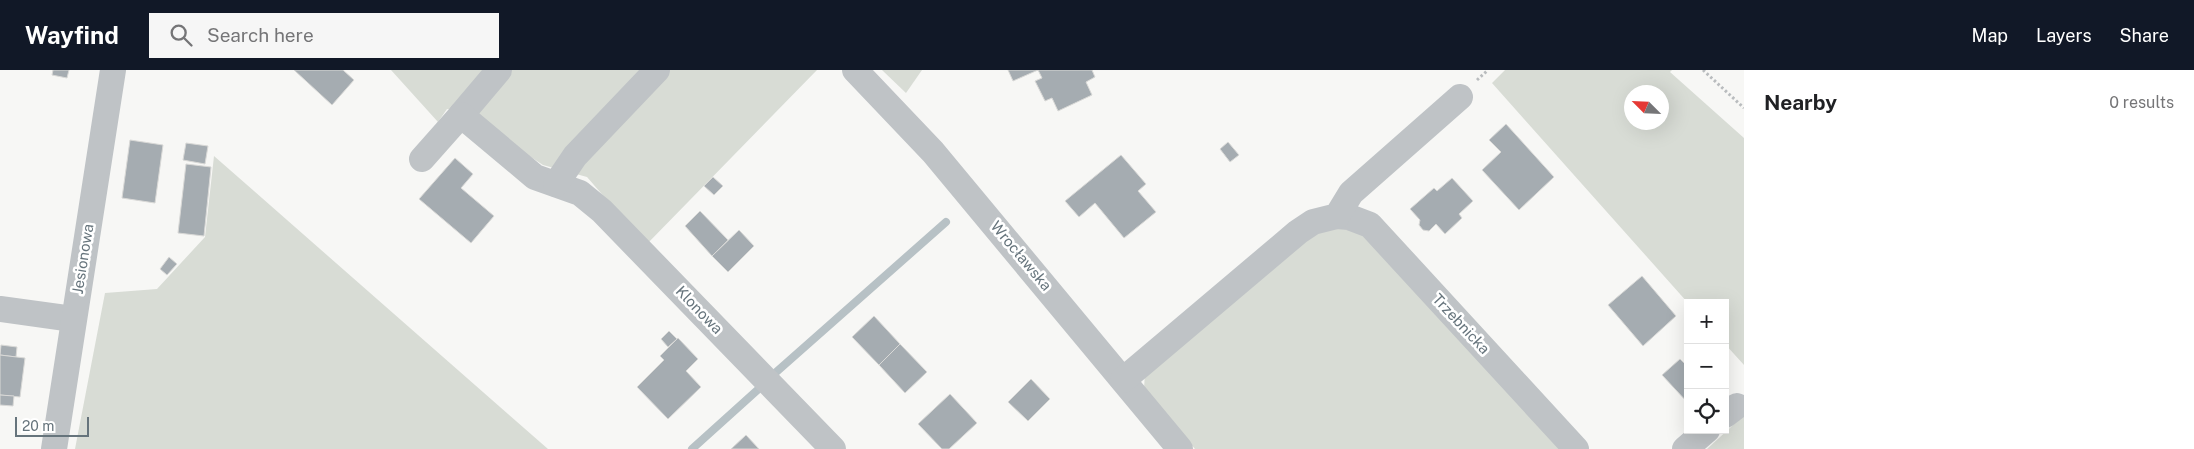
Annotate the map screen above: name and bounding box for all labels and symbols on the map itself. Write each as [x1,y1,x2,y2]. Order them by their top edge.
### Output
north arrow [1624,85,1669,130]
street label: Wrocławska [987,218,1055,294]
street label: Jesionowa [69,223,96,295]
street label: Klonowa [672,282,726,337]
street label: Trzebnicka [1429,290,1493,357]
scale bar [15,414,89,437]

